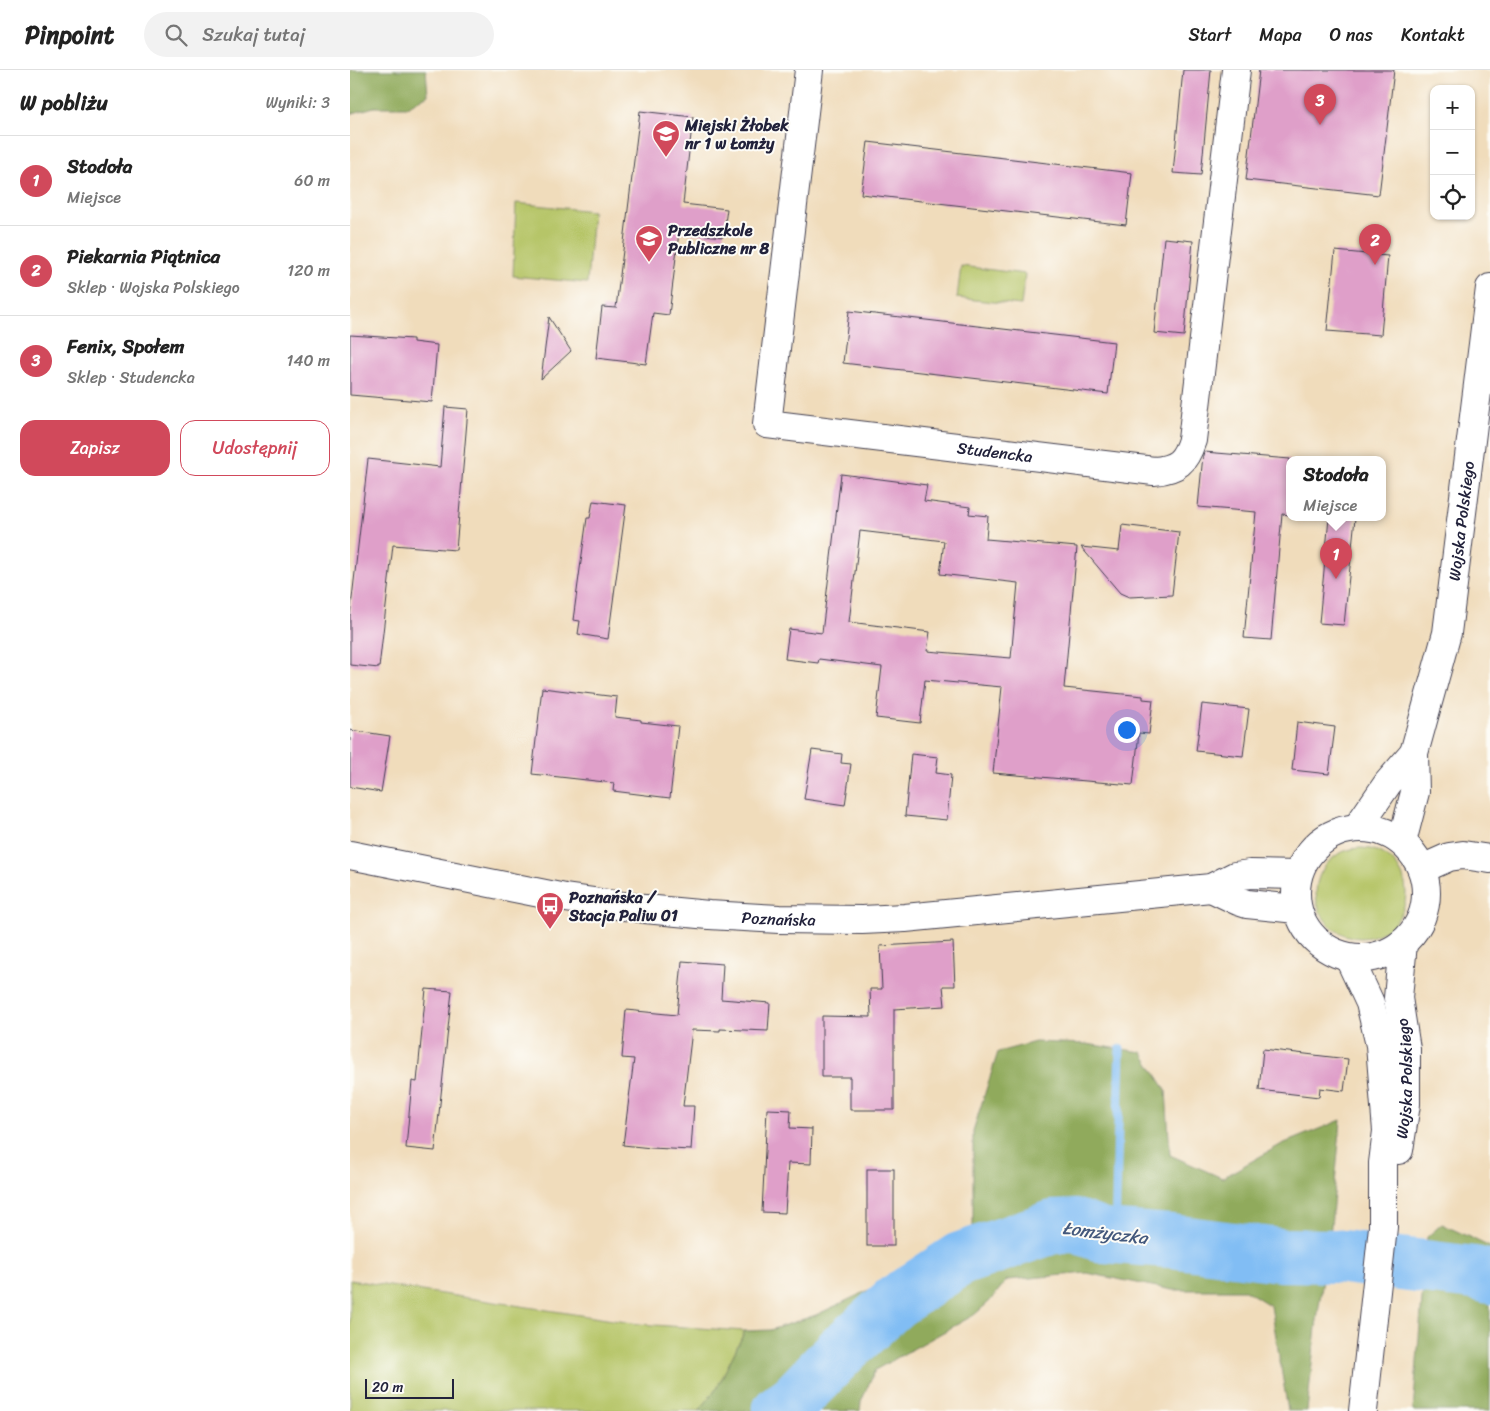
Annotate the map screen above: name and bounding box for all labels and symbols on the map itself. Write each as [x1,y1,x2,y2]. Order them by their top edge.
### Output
pin: 3 [1304,84,1336,125]
place label: Miejski Żłobek nr 1 w Łomży [684,111,789,158]
school or university icon: Miejski Żłobek nr 1 w Łomży [651,119,681,158]
place label: Przedszkole Publiczne nr 8 [668,216,770,263]
school or university icon: Przedszkole Publiczne nr 8 [634,224,664,263]
pin: 2 [1359,224,1391,265]
street label: Studencka [956,433,1034,471]
street label: Wojska Polskiego [1440,459,1483,583]
pin: 1 [1320,538,1352,579]
your location [1114,717,1140,743]
place label: Poznańska / Stacja Paliw 01 [568,883,678,930]
bus stop icon: Poznańska / Stacja Paliw 01 [535,891,565,930]
street label: Poznańska [741,903,816,934]
street label: Wojska Polskiego [1387,1016,1421,1141]
water label: Łomżyczka [1061,1212,1151,1254]
scale bar [365,1376,454,1399]

